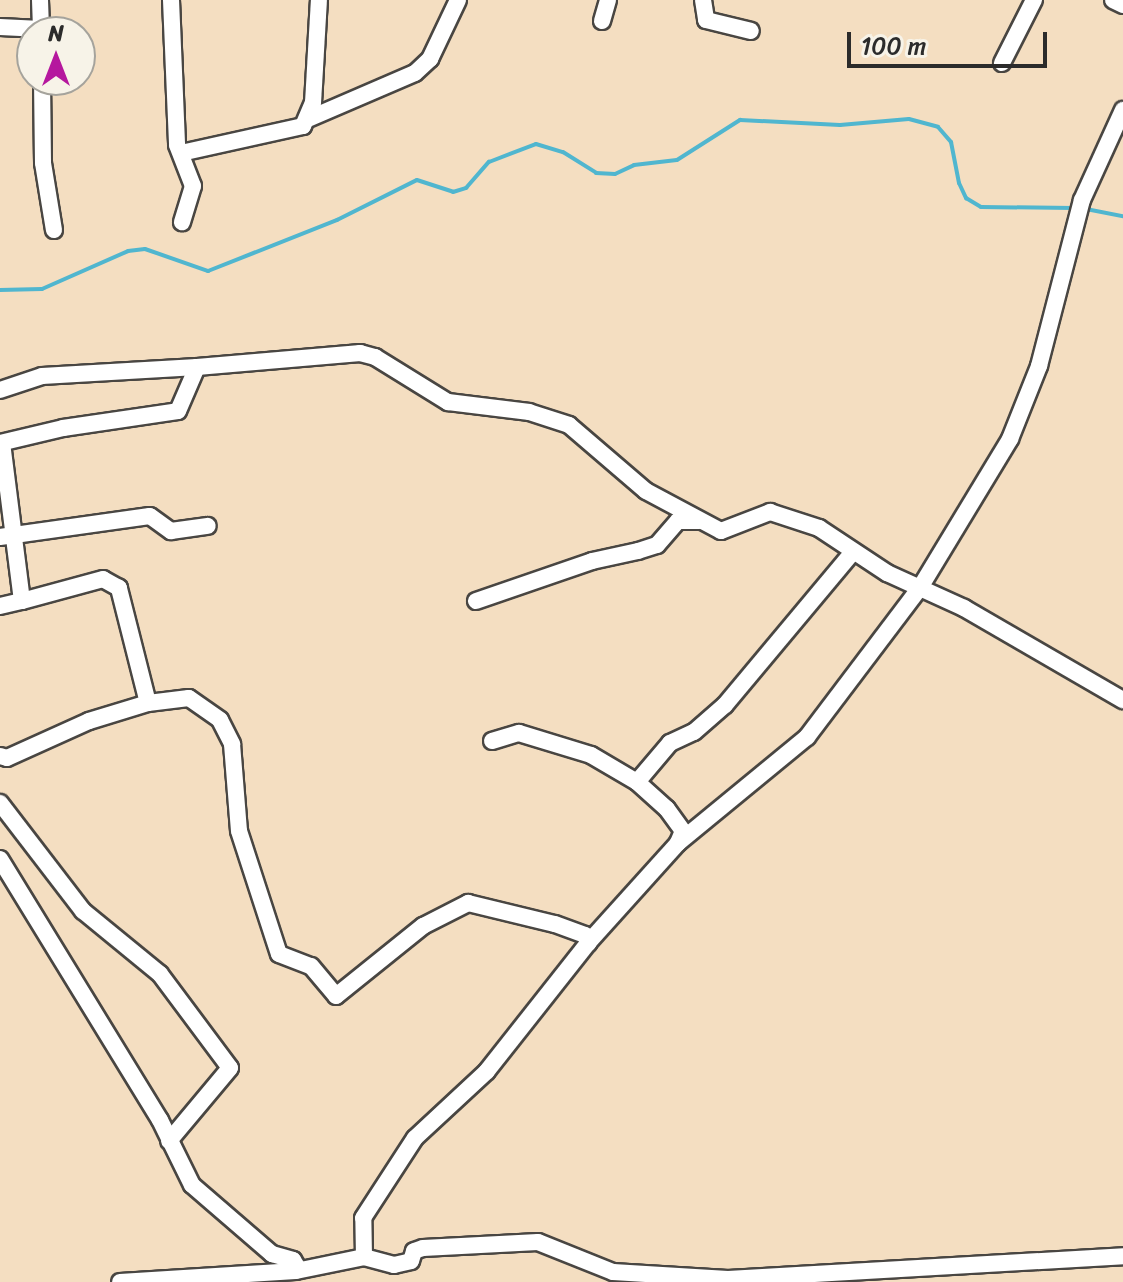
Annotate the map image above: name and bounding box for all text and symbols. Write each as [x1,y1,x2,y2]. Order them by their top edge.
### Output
text: N [48,14,64,53]
north arrow [16,16,96,96]
scale bar [851,16,1051,66]
text: 100 m [861,25,926,67]

